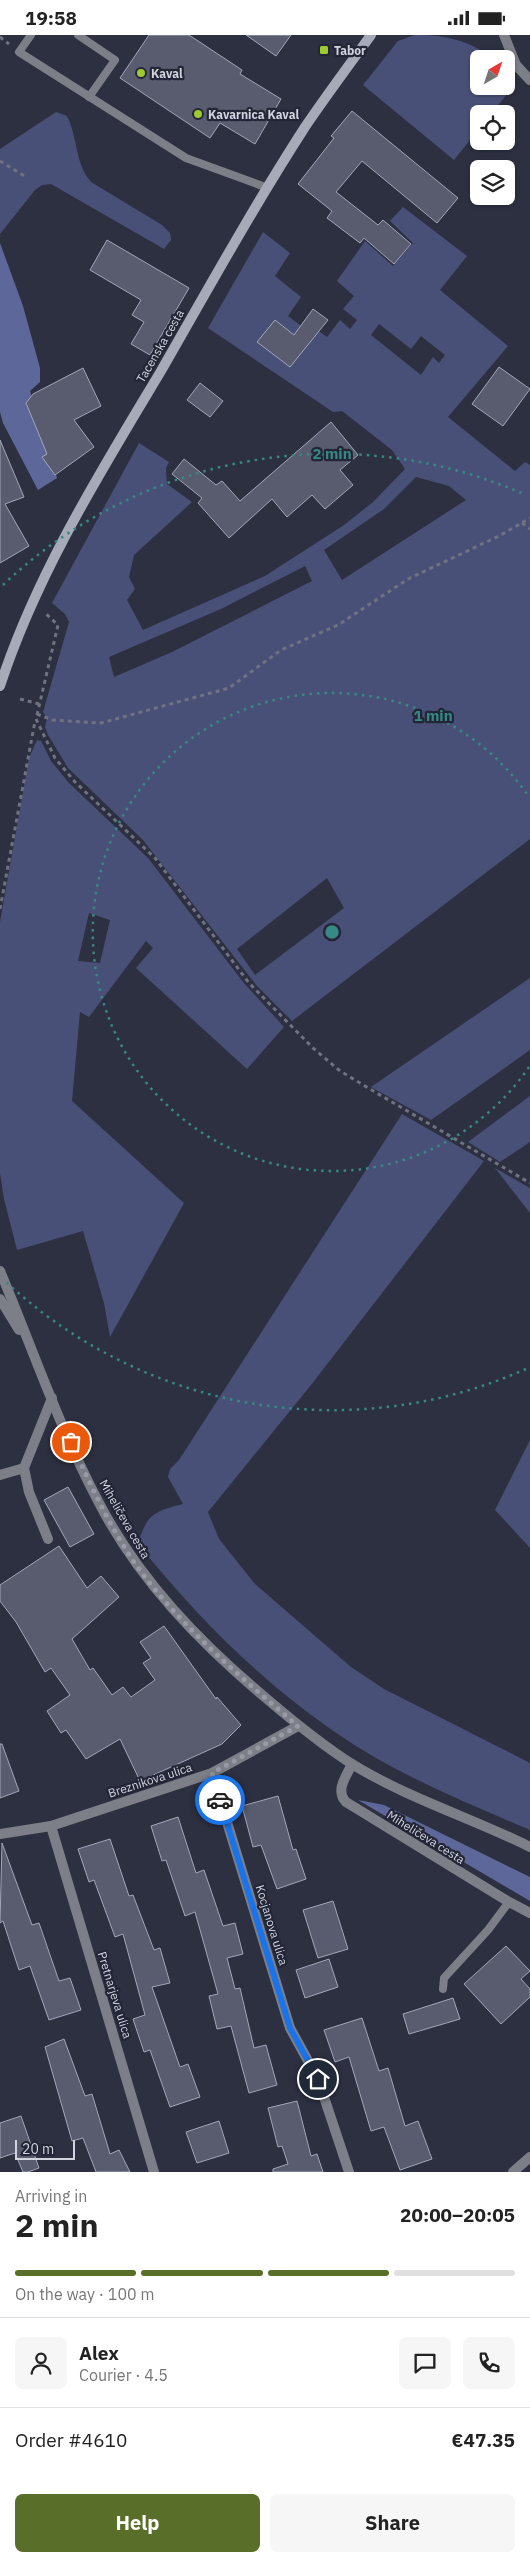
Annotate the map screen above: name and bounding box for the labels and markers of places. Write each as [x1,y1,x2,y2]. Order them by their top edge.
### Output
place label: Tabor [334,43,366,58]
marker: Tabor [318,44,330,56]
place label: Kaval [151,66,183,81]
marker: Kaval [135,67,147,79]
place label: Kavarnica Kaval [208,107,300,122]
marker: Kavarnica Kaval [192,108,204,120]
centre of rings [323,923,341,941]
pin [50,1421,92,1463]
pin [297,2058,339,2100]

